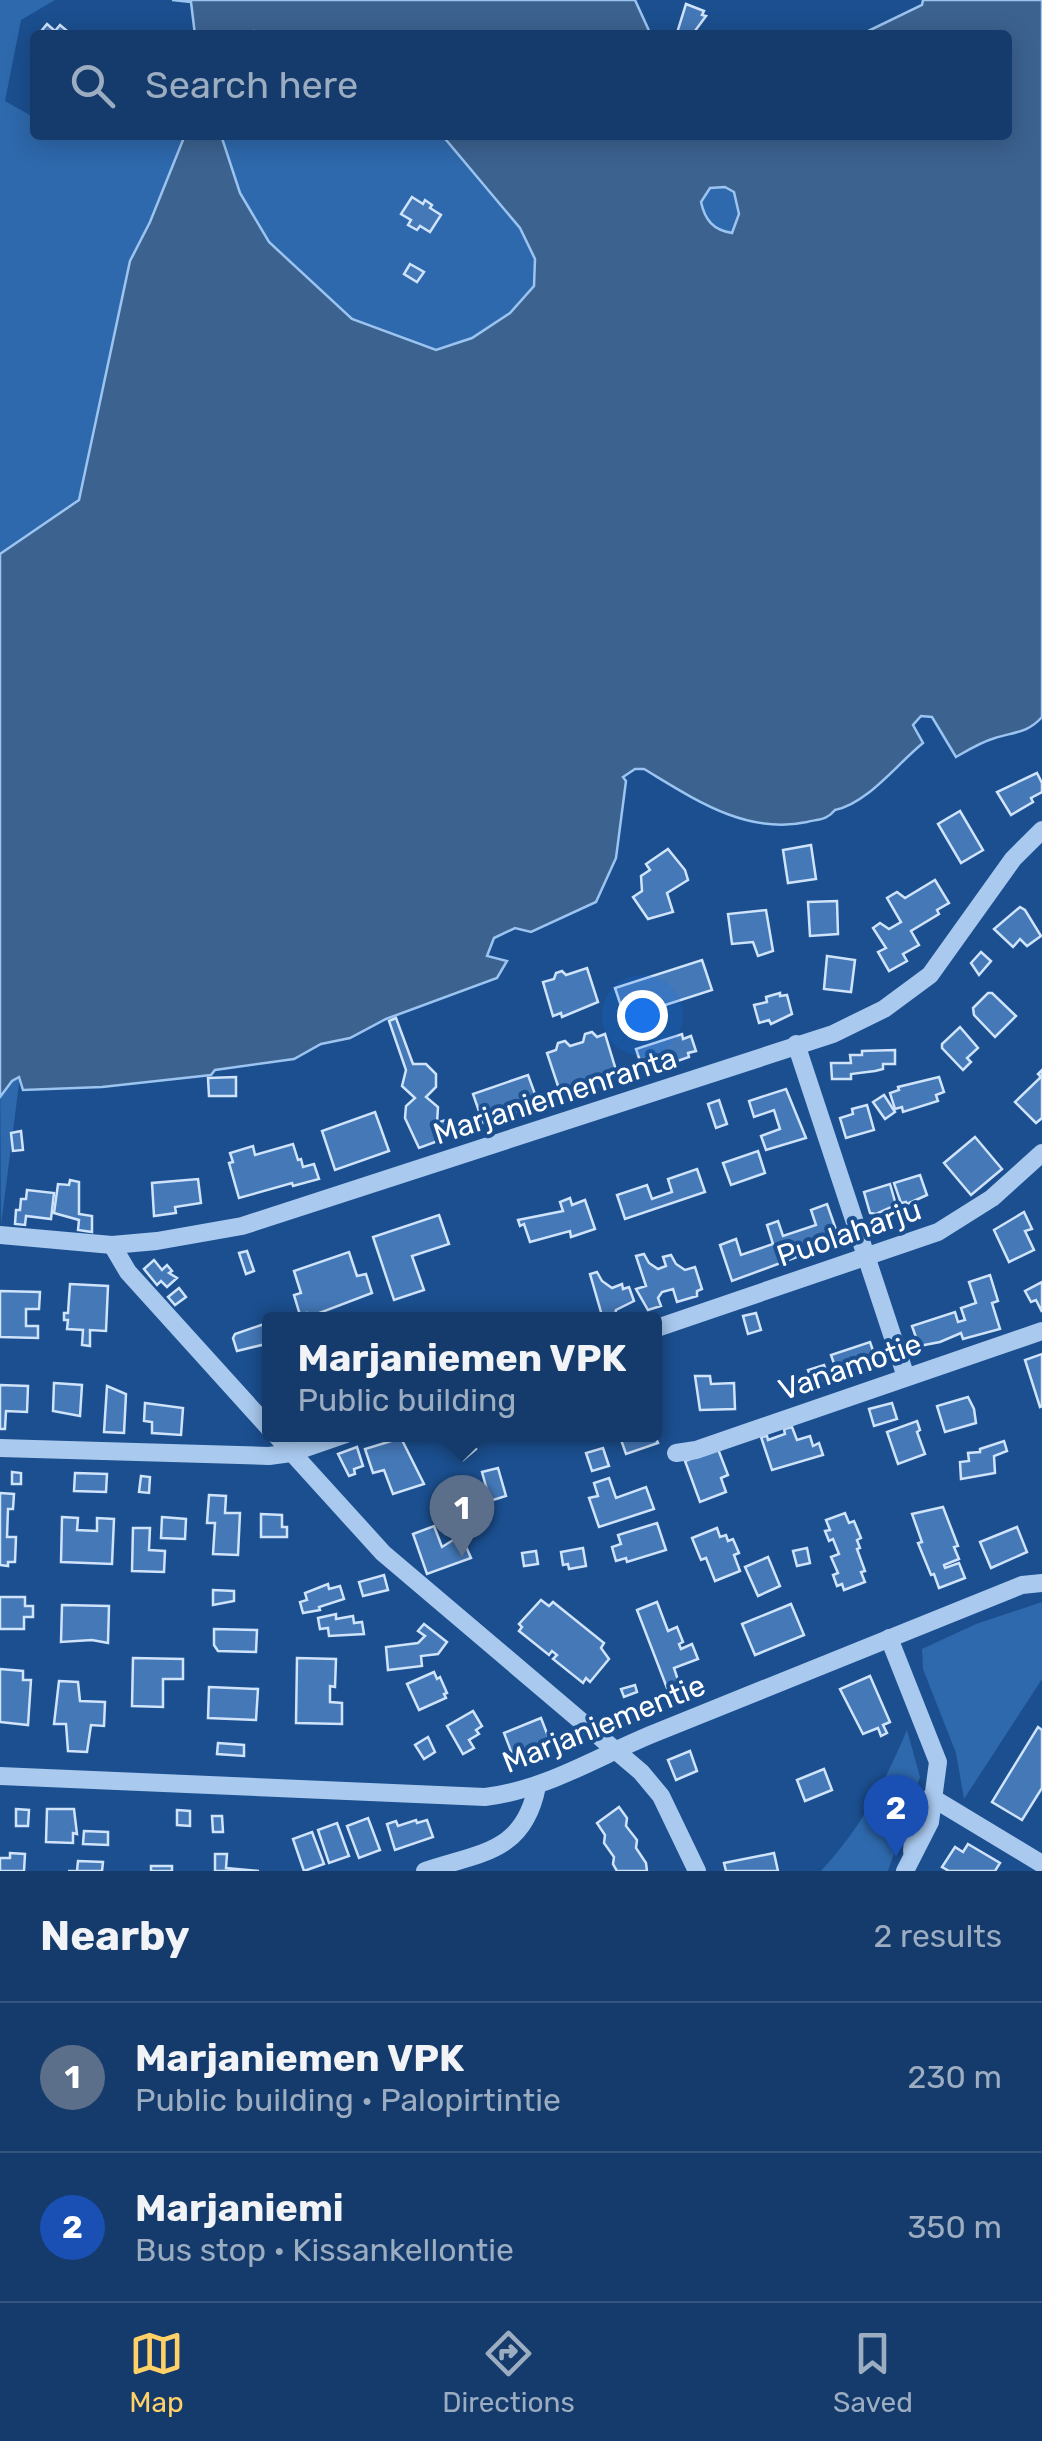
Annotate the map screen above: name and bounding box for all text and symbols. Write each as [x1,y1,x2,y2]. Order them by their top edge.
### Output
search box [30,30,1012,140]
icon: search [65,58,120,113]
text: Search here [145,62,358,108]
your location [617,990,668,1041]
street label: Marjaniemenranta [429,1040,681,1152]
street label: Puolaharju [772,1192,926,1274]
popup [262,1312,662,1442]
street label: Vanamotie [774,1326,926,1408]
text: Marjaniemen VPK [297,1335,627,1381]
text: Public building [297,1381,516,1419]
pin: 1 [430,1474,494,1557]
street label: Marjaniementie [497,1667,711,1781]
pin: 2 [864,1774,928,1857]
text: Nearby [40,1911,190,1961]
text: 2 results [873,1917,1002,1955]
text: Marjaniemen VPK [135,2035,464,2081]
text: 1 [65,2058,80,2096]
text: 230 m [907,2058,1002,2096]
text: Public building · Palopirtintie [135,2081,561,2119]
text: Marjaniemi [135,2185,344,2231]
text: 2 [62,2208,83,2246]
text: 350 m [907,2208,1002,2246]
text: Bus stop · Kissankellontie [135,2231,514,2269]
tab: Map [129,2326,184,2419]
tab: Directions [442,2326,575,2419]
tab: Saved [833,2326,913,2419]

